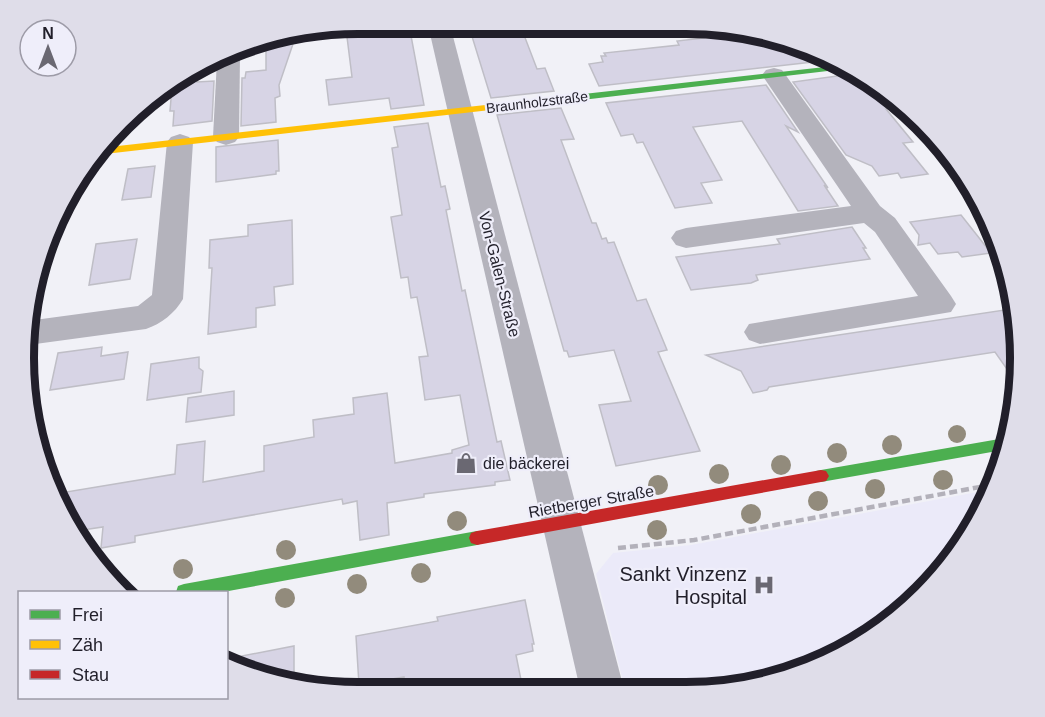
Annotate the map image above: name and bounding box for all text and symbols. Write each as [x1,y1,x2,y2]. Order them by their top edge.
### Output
north arrow [18,18,78,78]
text: N [42,25,54,42]
street label: Braunholzstraße [485,88,589,116]
street label: Von-Galen-Straße [476,210,523,339]
shop icon: die bäckerei [454,451,478,475]
place label: die bäckerei [483,455,569,472]
street label: Rietberger Straße [527,482,655,521]
place label: Sankt Vinzenz Hospital [620,563,747,608]
hospital icon: Sankt Vinzenz Hospital [752,573,776,597]
legend [18,591,228,699]
text: Frei [72,605,103,625]
text: Zäh [72,635,103,655]
text: Stau [72,665,109,685]

